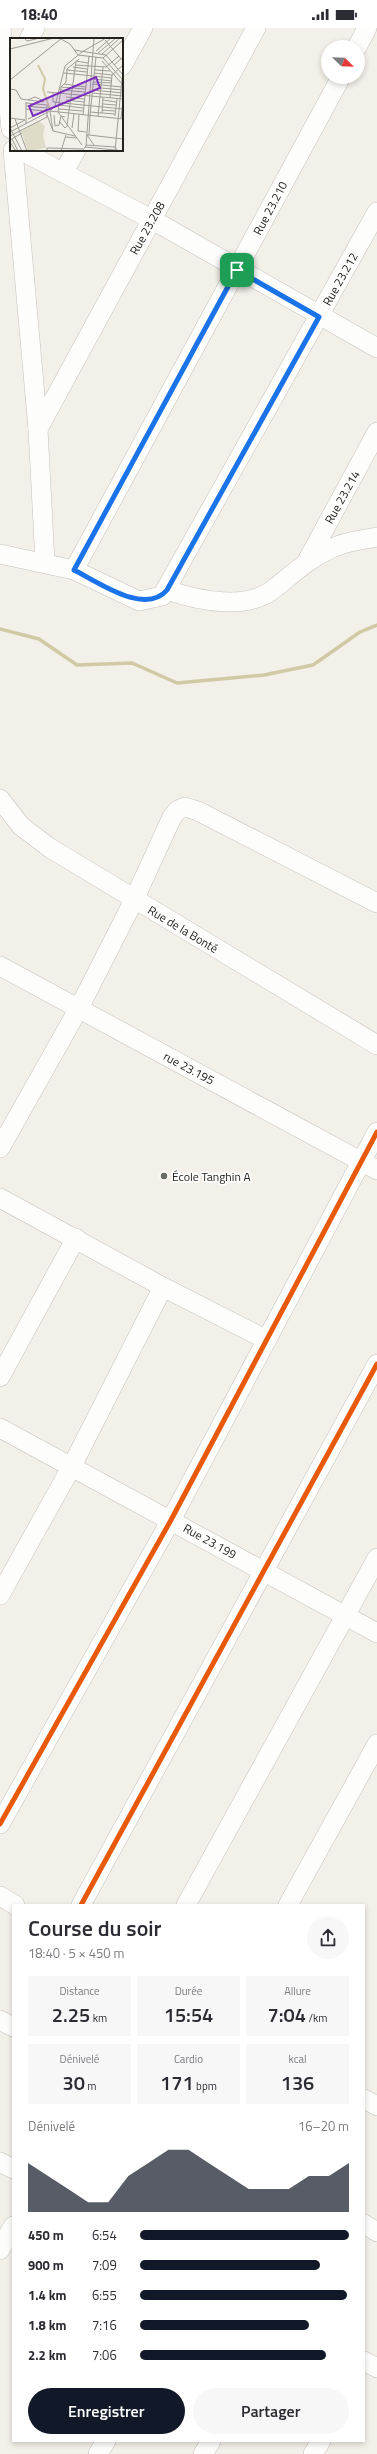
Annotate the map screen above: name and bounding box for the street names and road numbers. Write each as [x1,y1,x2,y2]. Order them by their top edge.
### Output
street label: Rue 23.210 [248,177,292,238]
street label: Rue 23.208 [124,198,170,258]
street label: Rue 23.212 [317,249,363,309]
street label: Rue 23.214 [319,467,365,527]
street label: Rue de la Bonté [144,900,222,958]
street label: rue 23.195 [160,1047,218,1090]
street label: Rue 23.199 [180,1518,240,1564]

